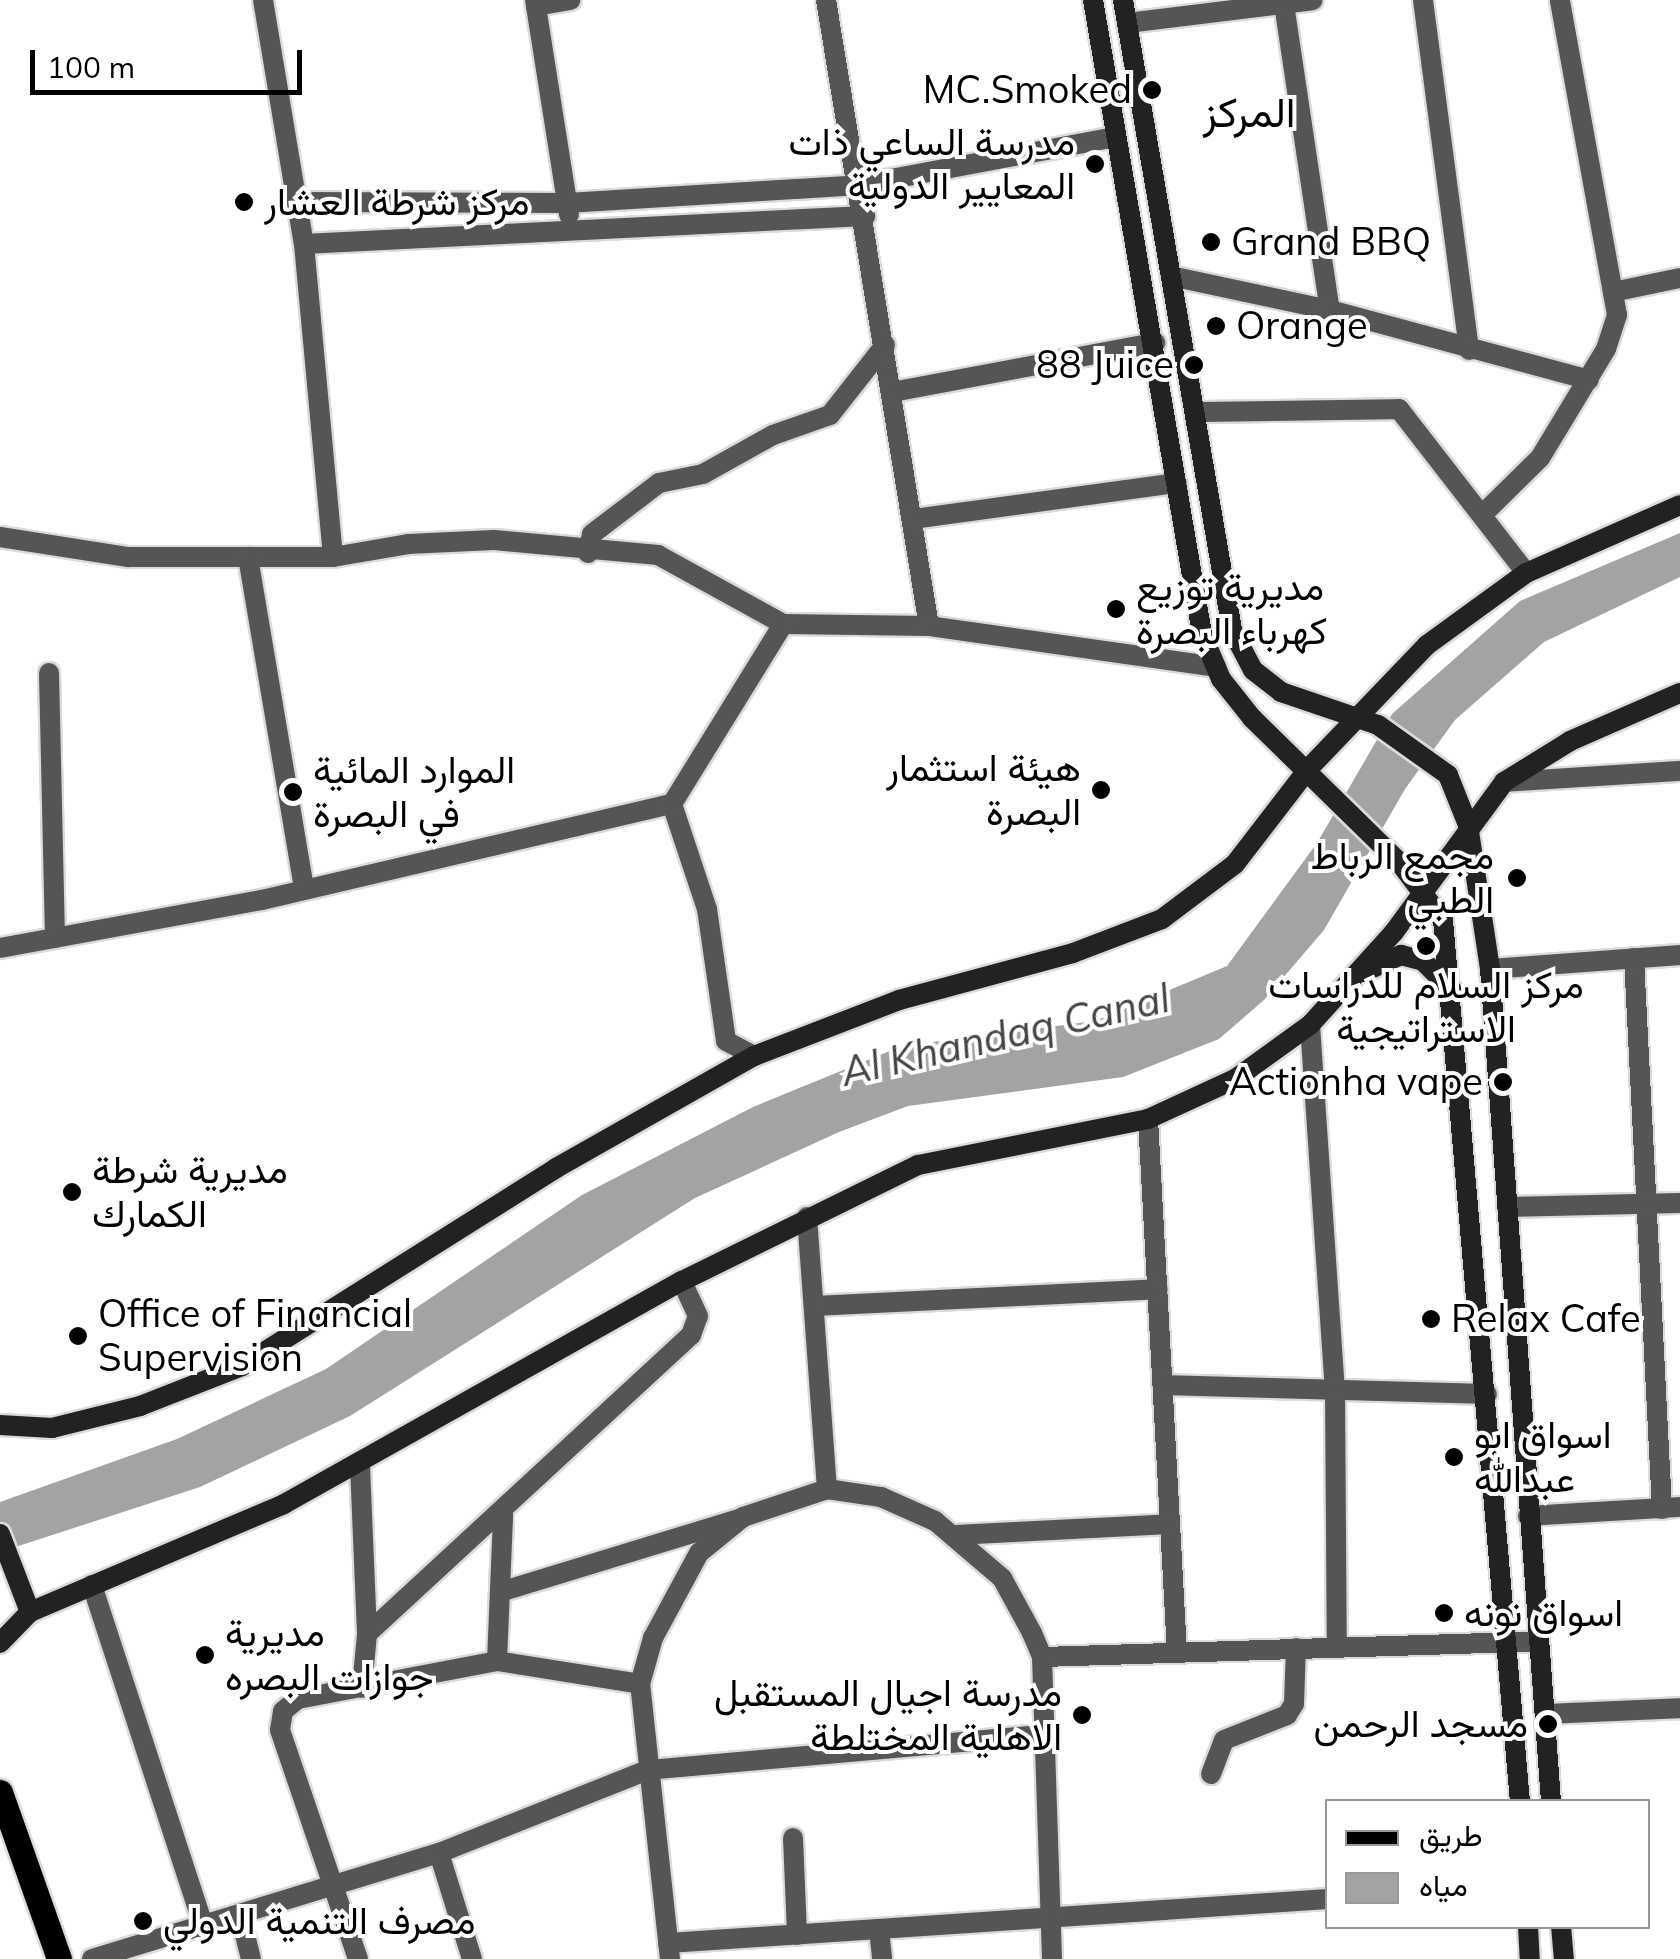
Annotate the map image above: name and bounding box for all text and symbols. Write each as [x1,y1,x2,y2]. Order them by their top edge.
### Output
scale bar [35,30,308,92]
text: 100 m [47,48,135,86]
place label: MC.Smoked [923,67,1132,113]
marker: MC.Smoked [1141,79,1163,101]
district label: المركز [1202,87,1296,137]
place label: مدرسة الساعي ذات المعايير الدولية [788,119,1075,208]
marker: مدرسة الساعي ذات المعايير الدولية [1084,153,1106,175]
place label: مركز شرطة العشار [264,179,529,225]
marker: مركز شرطة العشار [233,191,255,213]
place label: Grand BBQ [1231,219,1431,265]
marker: Grand BBQ [1200,231,1222,253]
place label: Orange [1236,303,1368,349]
marker: Orange [1205,315,1227,337]
place label: 88 Juice [1036,342,1174,388]
marker: 88 Juice [1183,354,1205,376]
place label: مديرية توزيع كهرباء البصرة [1136,564,1327,654]
marker: مديرية توزيع كهرباء البصرة [1105,598,1127,620]
place label: هيئة استثمار البصرة [886,745,1081,834]
place label: الموارد المائية في البصرة [313,747,515,836]
marker: هيئة استثمار البصرة [1090,779,1112,801]
marker: الموارد المائية في البصرة [282,781,304,803]
place label: مجمع الرباط الطبي [1311,833,1494,922]
marker: مجمع الرباط الطبي [1504,865,1530,891]
marker: مركز السلام للدراسات الاستراتيجية [1415,935,1437,957]
place label: مركز السلام للدراسات الاستراتيجية [1268,962,1584,1052]
water label: Al Khandaq Canal [836,973,1174,1095]
place label: Actionha vape [1229,1059,1483,1105]
marker: Actionha vape [1492,1071,1514,1093]
place label: مديرية شرطة الكمارك [92,1147,288,1236]
marker: مديرية شرطة الكمارك [61,1181,83,1203]
place label: Office of Financial Supervision [98,1291,412,1380]
place label: Relax Cafe [1451,1296,1641,1342]
marker: Relax Cafe [1420,1308,1442,1330]
marker: Office of Financial Supervision [67,1325,89,1347]
place label: اسواق ابو عبدالله [1474,1412,1612,1502]
marker: اسواق ابو عبدالله [1443,1446,1465,1468]
place label: اسواق نونه [1464,1590,1623,1636]
marker: اسواق نونه [1433,1602,1455,1624]
place label: مديرية جوازات البصره [225,1610,434,1700]
marker: مديرية جوازات البصره [194,1644,216,1666]
place label: مدرسة اجيال المستقبل الاهلية المختلطة [714,1670,1062,1760]
place label: مسجد الرحمن [1314,1701,1528,1747]
marker: مدرسة اجيال المستقبل الاهلية المختلطة [1071,1704,1093,1726]
marker: مسجد الرحمن [1537,1713,1559,1735]
legend [1325,1799,1650,1929]
text: طريق [1419,1816,1483,1854]
text: مياه [1419,1866,1468,1904]
place label: مصرف التنمية الدولي [163,1898,476,1944]
marker: مصرف التنمية الدولي [132,1910,154,1932]

